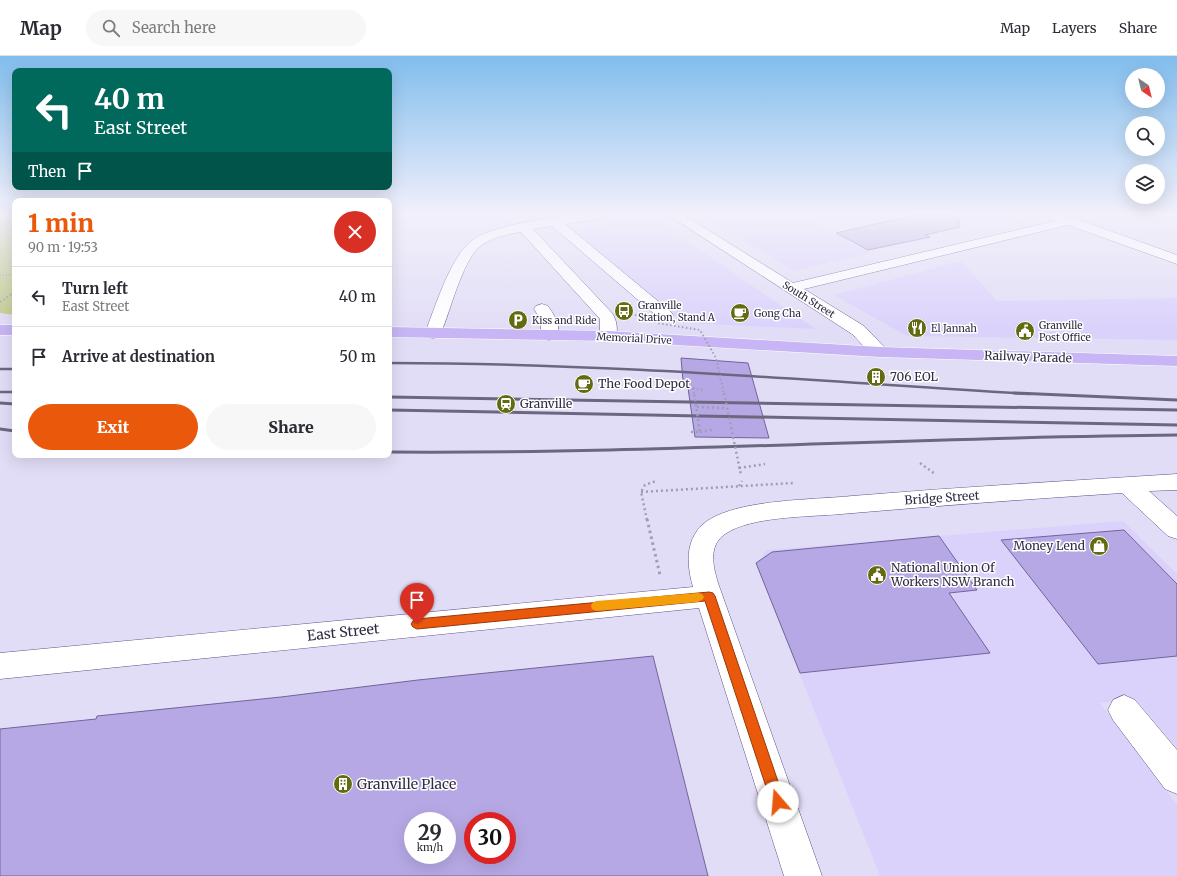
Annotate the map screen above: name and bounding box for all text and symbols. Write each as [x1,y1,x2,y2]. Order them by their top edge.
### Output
search box [86,10,366,46]
text: Map [20,16,62,40]
icon: search [100,17,122,39]
text: Search here [132,18,216,37]
text: Map [1000,19,1030,37]
text: Layers [1052,19,1097,37]
text: Share [1119,19,1157,37]
north arrow [1125,68,1165,108]
map controls [1125,68,1165,204]
text: 40 m [94,81,165,117]
icon: left [28,84,80,136]
text: East Street [94,116,187,139]
button: search [1125,116,1165,156]
icon: arrive [74,160,96,182]
text: Then [28,162,66,181]
button: layers [1125,164,1165,204]
text: 1 min [28,208,94,239]
button: close [334,211,376,253]
text: 90 m · 19:53 [28,239,98,256]
street label: South Street [780,278,837,321]
text: Turn left [62,279,128,298]
icon: left [28,286,50,308]
text: 40 m [339,287,376,306]
text: East Street [62,298,129,315]
place label: Granville Station, Stand A [638,299,716,324]
bus stop icon: Granville Station, Stand A [613,300,635,322]
cafe icon: Gong Cha [729,302,751,324]
place label: Gong Cha [754,307,801,320]
parking icon: Kiss and Ride [507,309,529,331]
place label: Kiss and Ride [532,314,596,327]
restaurant icon: El Jannah [906,317,928,339]
place label: Granville Post Office [1039,319,1091,344]
public building icon: Granville Post Office [1014,320,1036,342]
place label: El Jannah [931,322,977,335]
street label: Memorial Drive [596,330,672,347]
icon: arrive [28,346,50,368]
text: Arrive at destination [62,347,215,366]
text: 50 m [339,347,376,366]
street label: Railway Parade [984,347,1072,366]
building icon: 706 EOL [865,366,887,388]
place label: 706 EOL [890,369,938,384]
cafe icon: The Food Depot [573,373,595,395]
place label: The Food Depot [598,376,690,391]
station icon: Granville [495,393,517,415]
place label: Granville [520,396,572,411]
button: Exit [28,404,198,450]
button: Share [206,404,376,450]
street label: Bridge Street [904,487,980,508]
shop icon: Money Lend [1088,535,1110,557]
place label: Money Lend [1013,538,1085,553]
place label: National Union Of Workers NSW Branch [890,560,1015,589]
public building icon: National Union Of Workers NSW Branch [866,564,888,586]
pin [400,583,434,624]
icon: arrive [406,589,428,611]
street label: East Street [306,619,381,645]
building icon: Granville Place [332,773,354,795]
place label: Granville Place [357,775,456,793]
position arrow [757,781,799,823]
speed limit sign: 30 [464,812,516,864]
text: 29 [418,820,442,845]
text: km/h [417,841,443,854]

